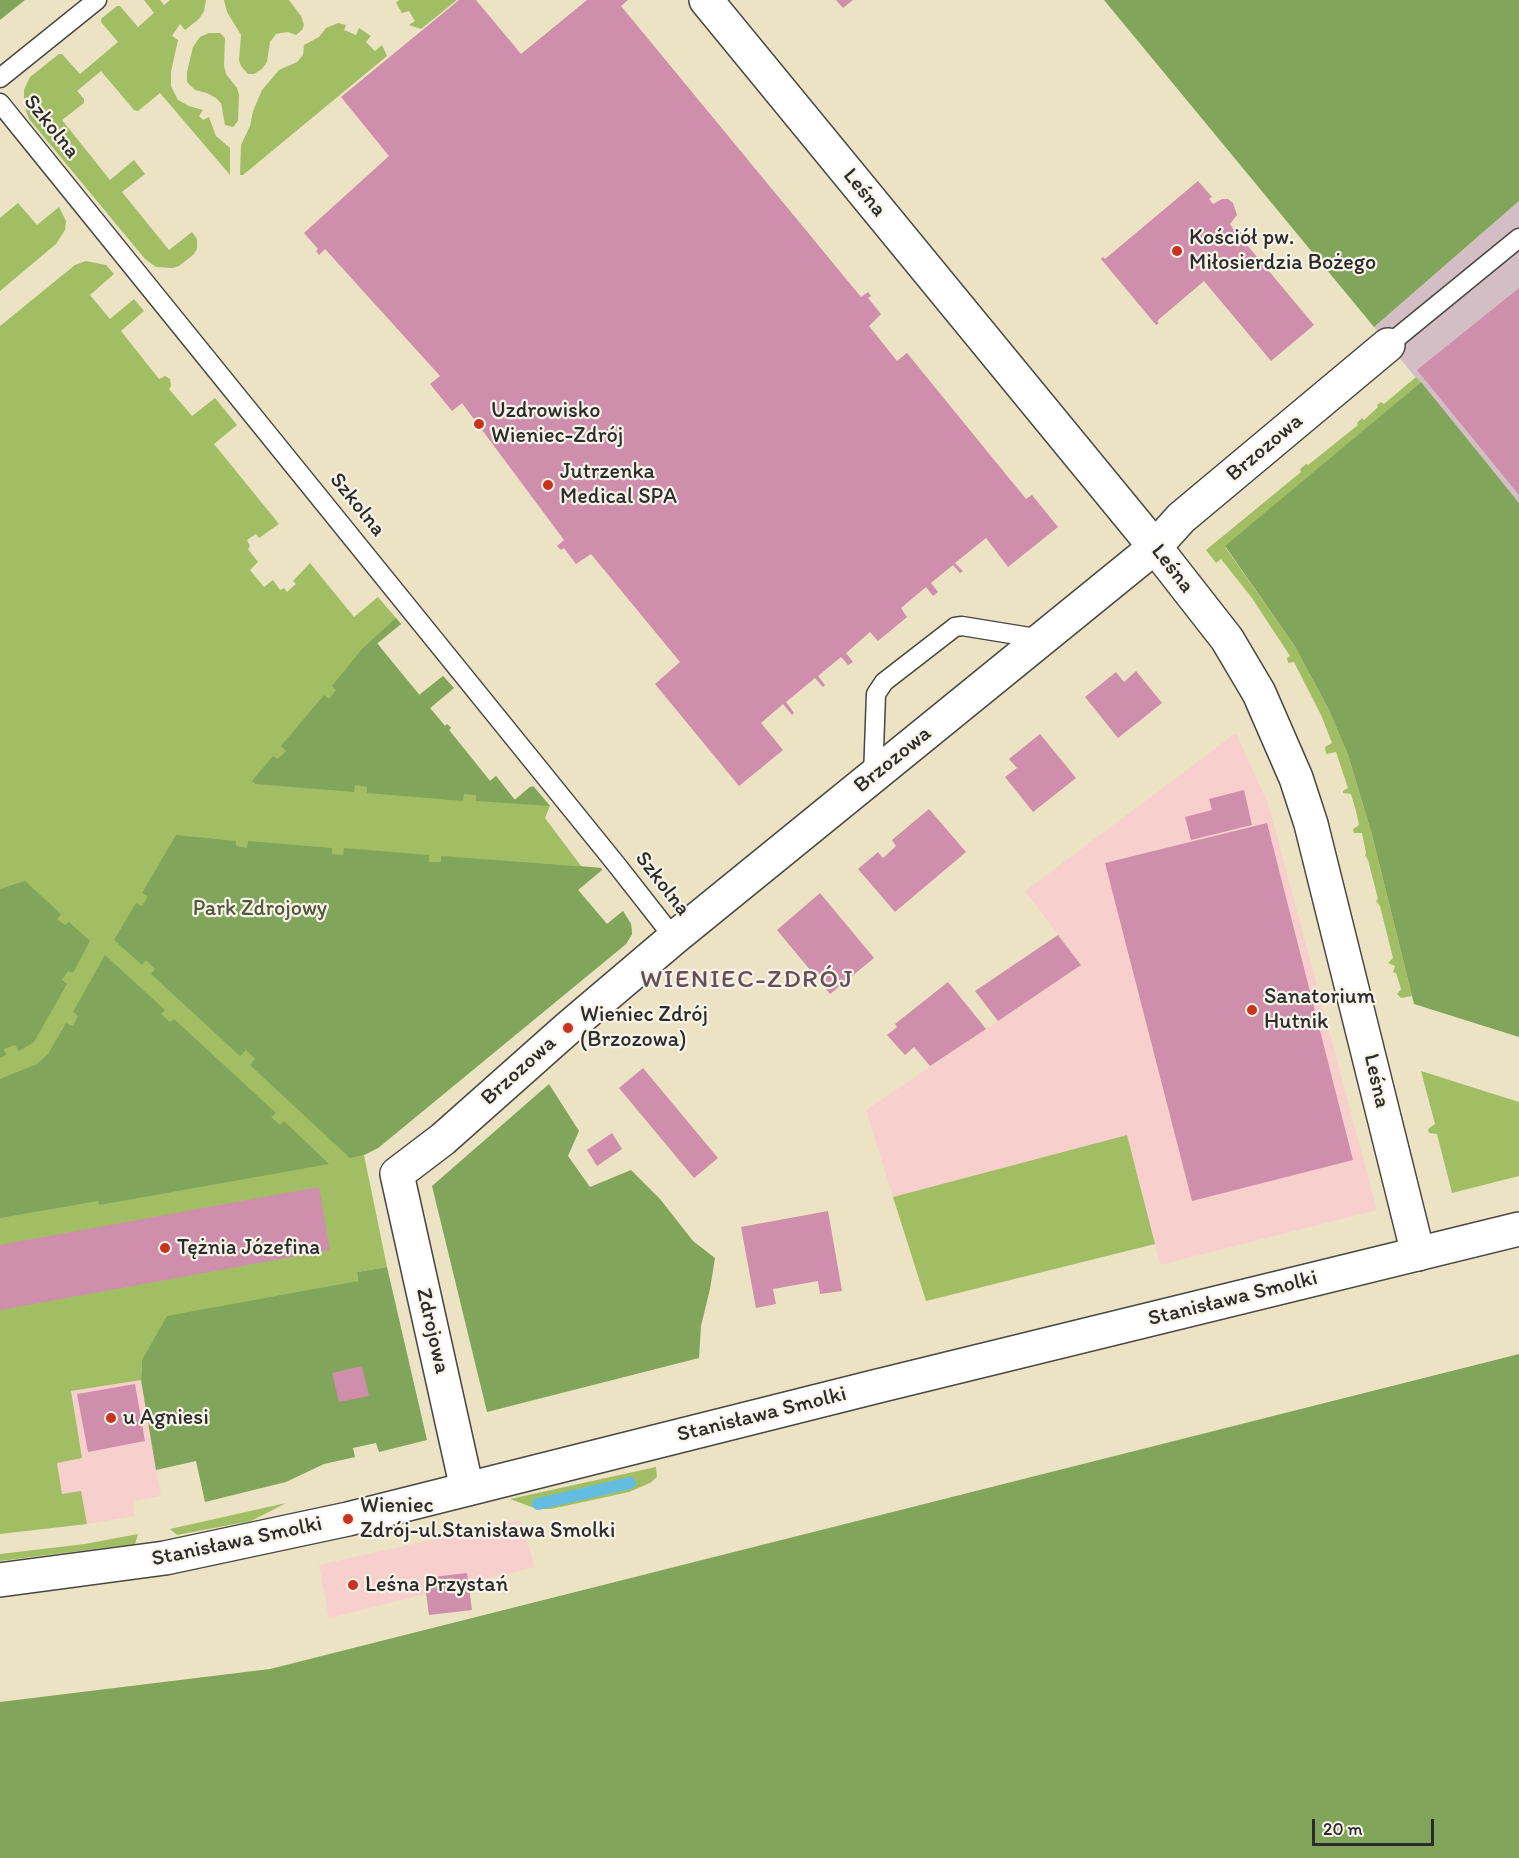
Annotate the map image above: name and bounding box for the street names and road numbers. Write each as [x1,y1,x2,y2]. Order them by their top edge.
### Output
street label: Szkolna [17,90,85,164]
street label: Leśna [837,163,891,223]
street label: Brzozowa [1221,408,1309,488]
street label: Szkolna [323,468,391,542]
street label: Leśna [1145,539,1199,599]
street label: Brzozowa [849,721,937,799]
street label: Szkolna [629,847,695,921]
street label: Brzozowa [476,1030,562,1112]
street label: Leśna [1357,1051,1395,1111]
street label: Stanisława Smolki [1146,1265,1320,1333]
street label: Zdrojowa [409,1286,455,1376]
street label: Stanisława Smolki [675,1381,849,1449]
street label: Stanisława Smolki [149,1511,325,1573]

